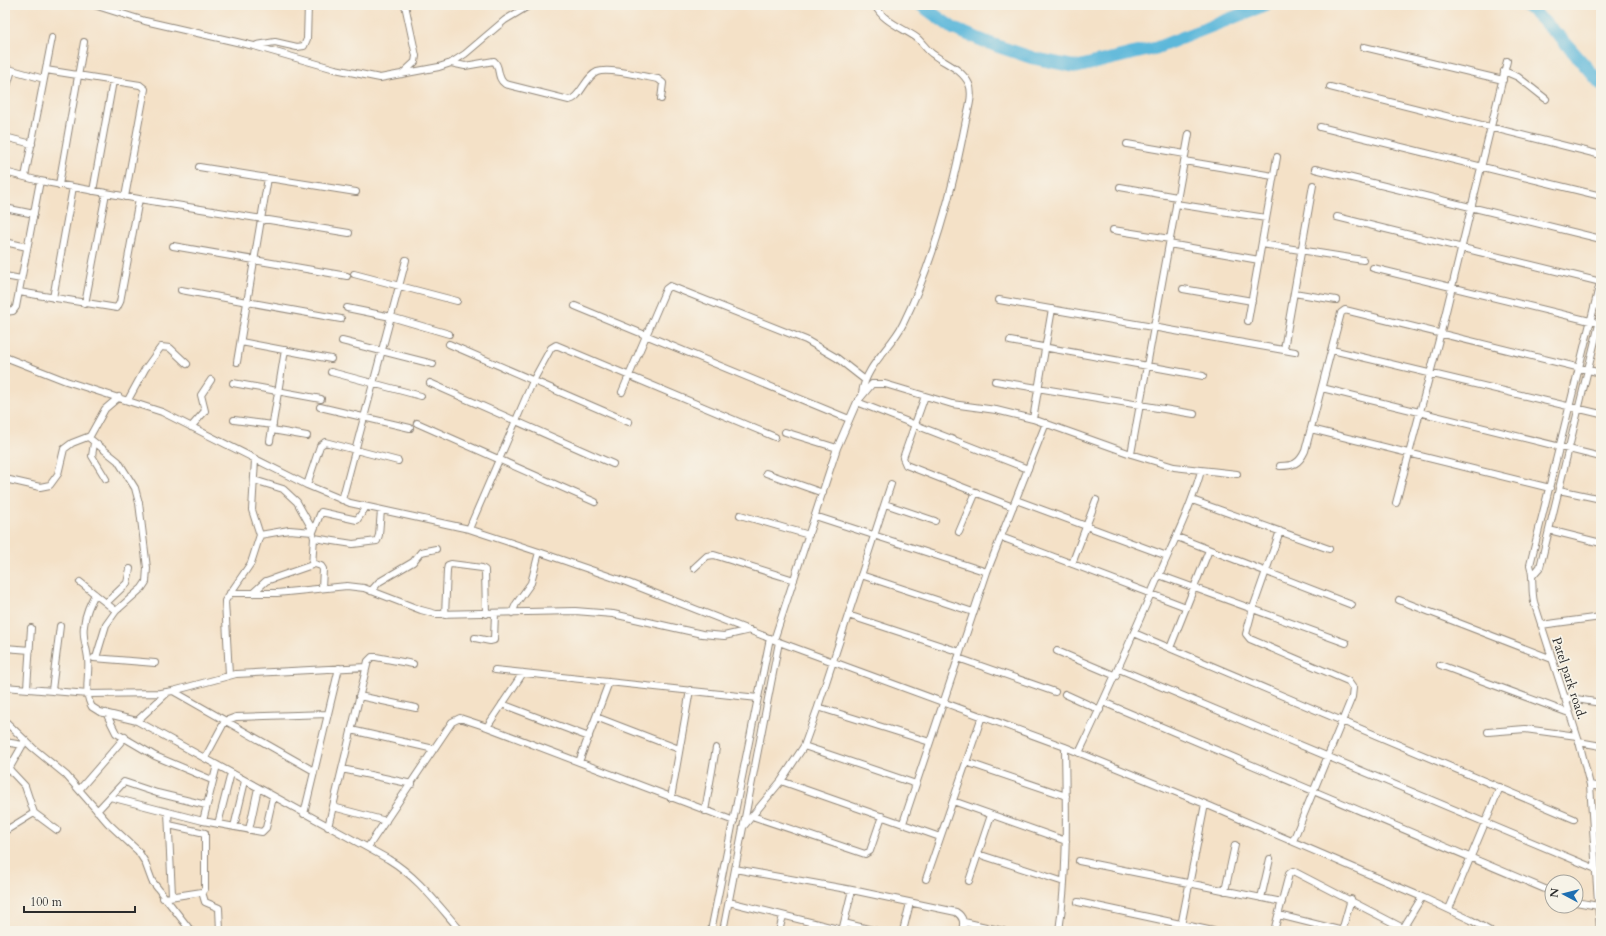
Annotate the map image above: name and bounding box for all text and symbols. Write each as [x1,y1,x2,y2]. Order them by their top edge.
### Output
street label: Patel park road. [1547,635,1591,722]
north arrow [1544,874,1584,914]
text: N [1547,887,1563,898]
scale bar [24,888,135,914]
text: 100 m [30,894,63,910]

